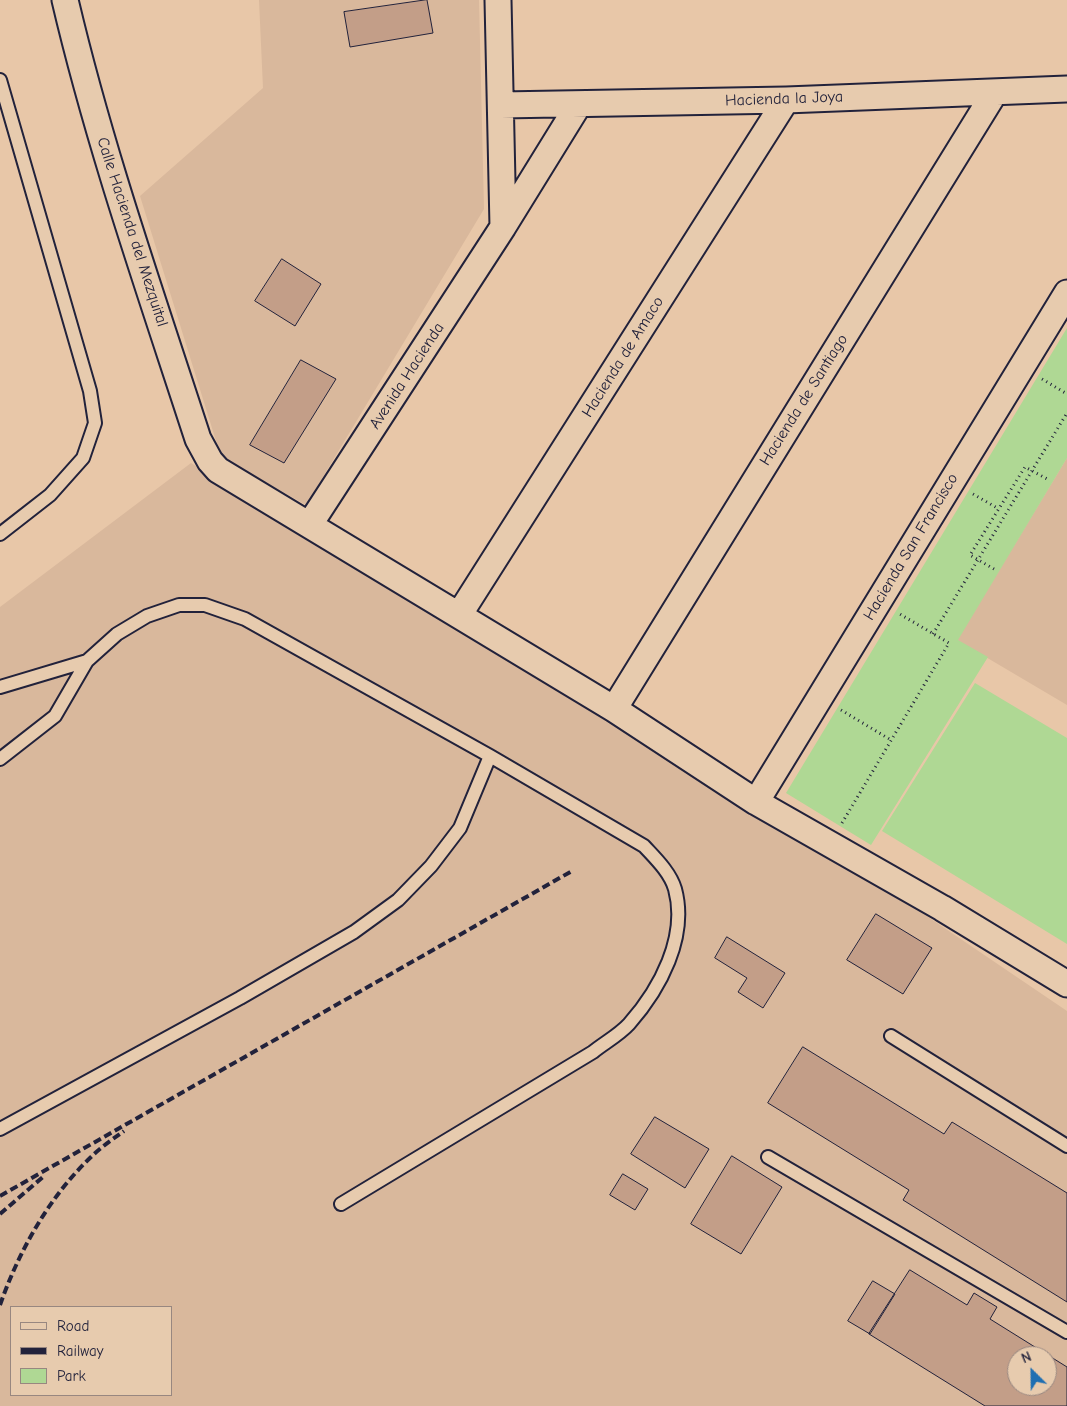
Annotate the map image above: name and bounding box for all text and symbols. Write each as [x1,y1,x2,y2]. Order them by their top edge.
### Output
street label: Hacienda la Joya [725,87,843,111]
street label: Calle Hacienda del Mezquital [92,135,172,329]
street label: Hacienda de Amaco [578,293,668,421]
street label: Avenida Hacienda [365,319,449,433]
street label: Hacienda de Santiago [756,331,852,469]
street label: Hacienda San Francisco [860,470,962,624]
legend [10,1306,172,1396]
text: Road [57,1317,89,1335]
text: Railway [57,1342,103,1360]
north arrow [1007,1346,1057,1396]
text: N [1019,1348,1034,1367]
text: Park [57,1367,86,1385]

